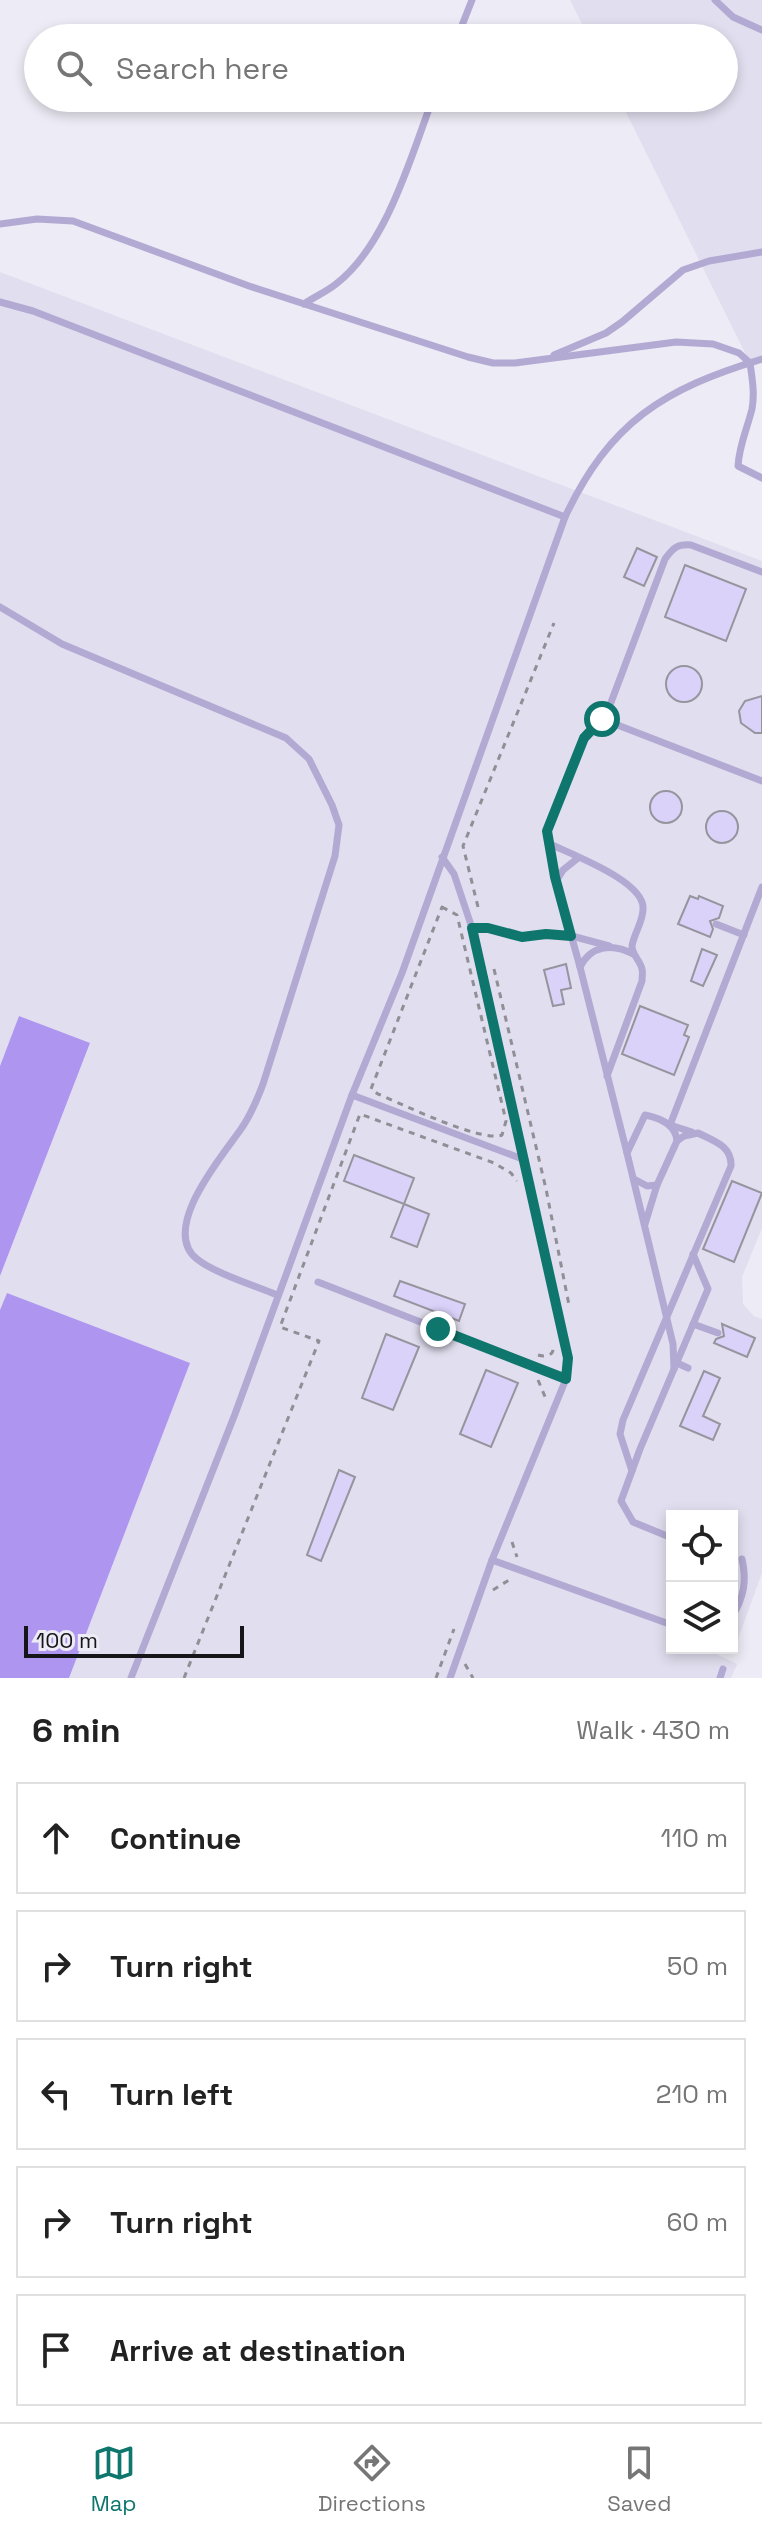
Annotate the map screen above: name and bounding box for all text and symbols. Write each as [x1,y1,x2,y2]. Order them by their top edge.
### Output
search box [24,24,738,112]
icon: search [52,46,96,90]
text: Search here [116,49,289,88]
route start [584,701,620,737]
route end [420,1311,456,1347]
map controls [666,1510,738,1654]
button: locate [666,1510,738,1582]
button: layers [666,1582,738,1654]
scale bar [24,1622,244,1658]
text: 100 m [36,1626,98,1654]
text: 6 min [32,1709,121,1752]
text: Walk · 430 m [576,1713,730,1747]
icon: ahead [34,1816,78,1860]
text: Continue [110,1819,241,1858]
text: 110 m [661,1821,728,1855]
icon: right [34,1944,78,1988]
text: Turn right [110,1947,253,1986]
text: 50 m [667,1949,728,1983]
icon: left [34,2072,78,2116]
text: Turn left [110,2075,233,2114]
text: 210 m [656,2077,728,2111]
icon: right [34,2200,78,2244]
text: Turn right [110,2203,253,2242]
text: 60 m [666,2205,728,2239]
icon: arrive [34,2328,78,2372]
text: Arrive at destination [110,2331,406,2370]
tab: Map [91,2441,137,2517]
tab: Directions [318,2441,426,2517]
tab: Saved [607,2441,671,2517]

